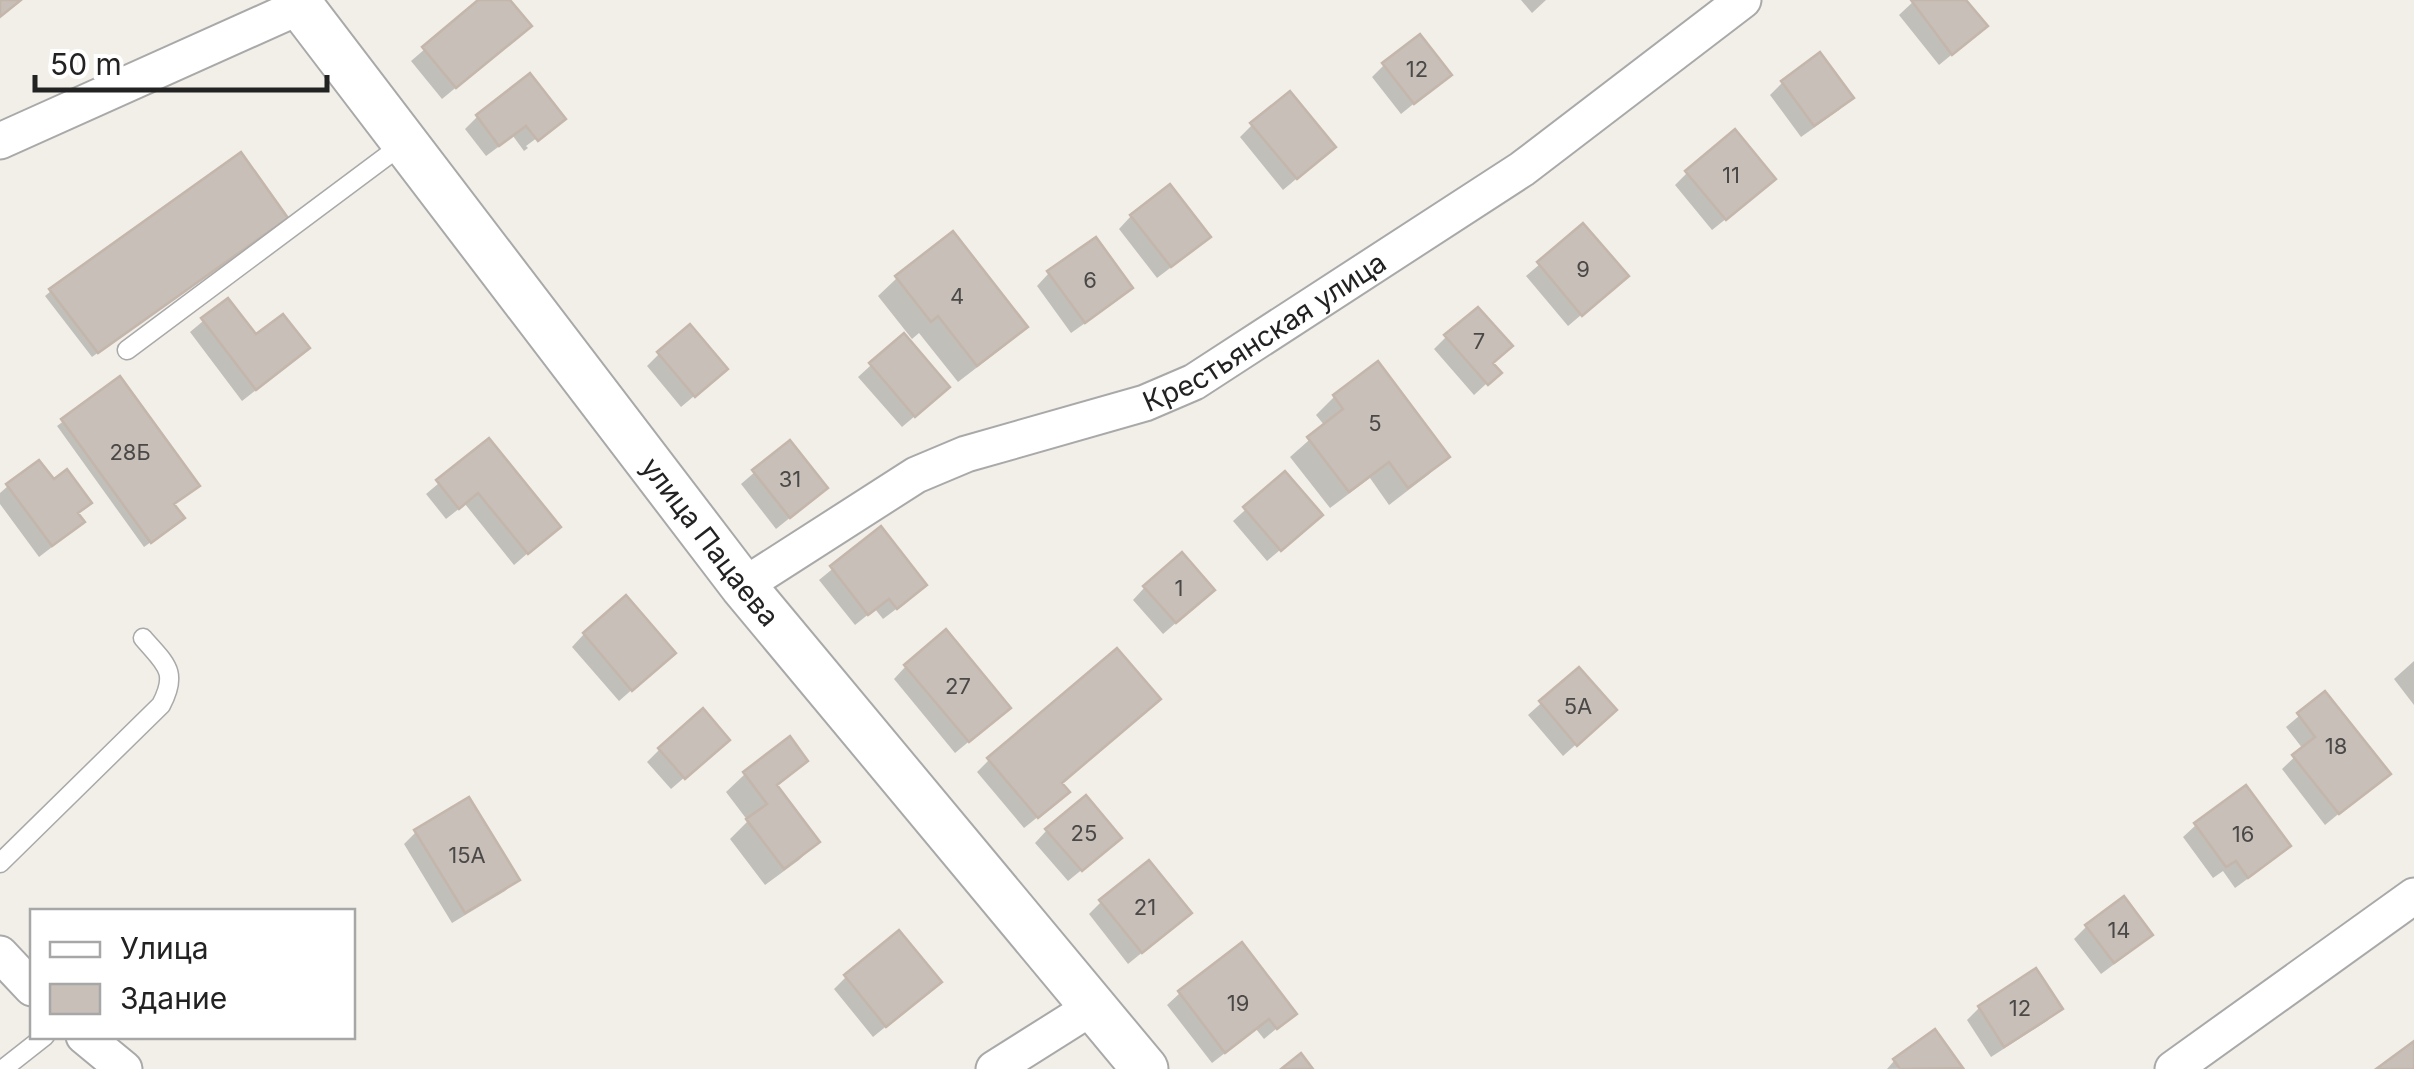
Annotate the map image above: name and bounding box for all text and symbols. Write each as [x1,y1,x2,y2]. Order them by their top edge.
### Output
scale bar [35,30,328,92]
text: 50 m [50,46,122,82]
house number: 12 [1406,56,1428,82]
house number: 11 [1722,162,1740,188]
street label: Крестьянская улица [1138,245,1392,419]
house number: 9 [1576,256,1590,282]
house number: 6 [1083,267,1097,293]
house number: 4 [950,283,964,309]
house number: 7 [1473,328,1485,354]
house number: 5 [1368,410,1382,436]
house number: 28Б [109,439,151,465]
street label: улица Пацаева [634,451,786,633]
house number: 31 [779,466,801,492]
house number: 1 [1175,575,1183,601]
house number: 27 [945,673,971,699]
house number: 5А [1564,693,1592,719]
house number: 18 [2325,733,2347,759]
house number: 25 [1071,820,1097,846]
house number: 16 [2232,821,2254,847]
house number: 15А [448,842,486,868]
house number: 21 [1134,894,1156,920]
legend [30,909,355,1039]
house number: 14 [2107,917,2131,943]
text: Улица [120,930,209,966]
text: Здание [120,980,227,1016]
house number: 19 [1227,990,1249,1016]
house number: 12 [2009,995,2031,1021]

